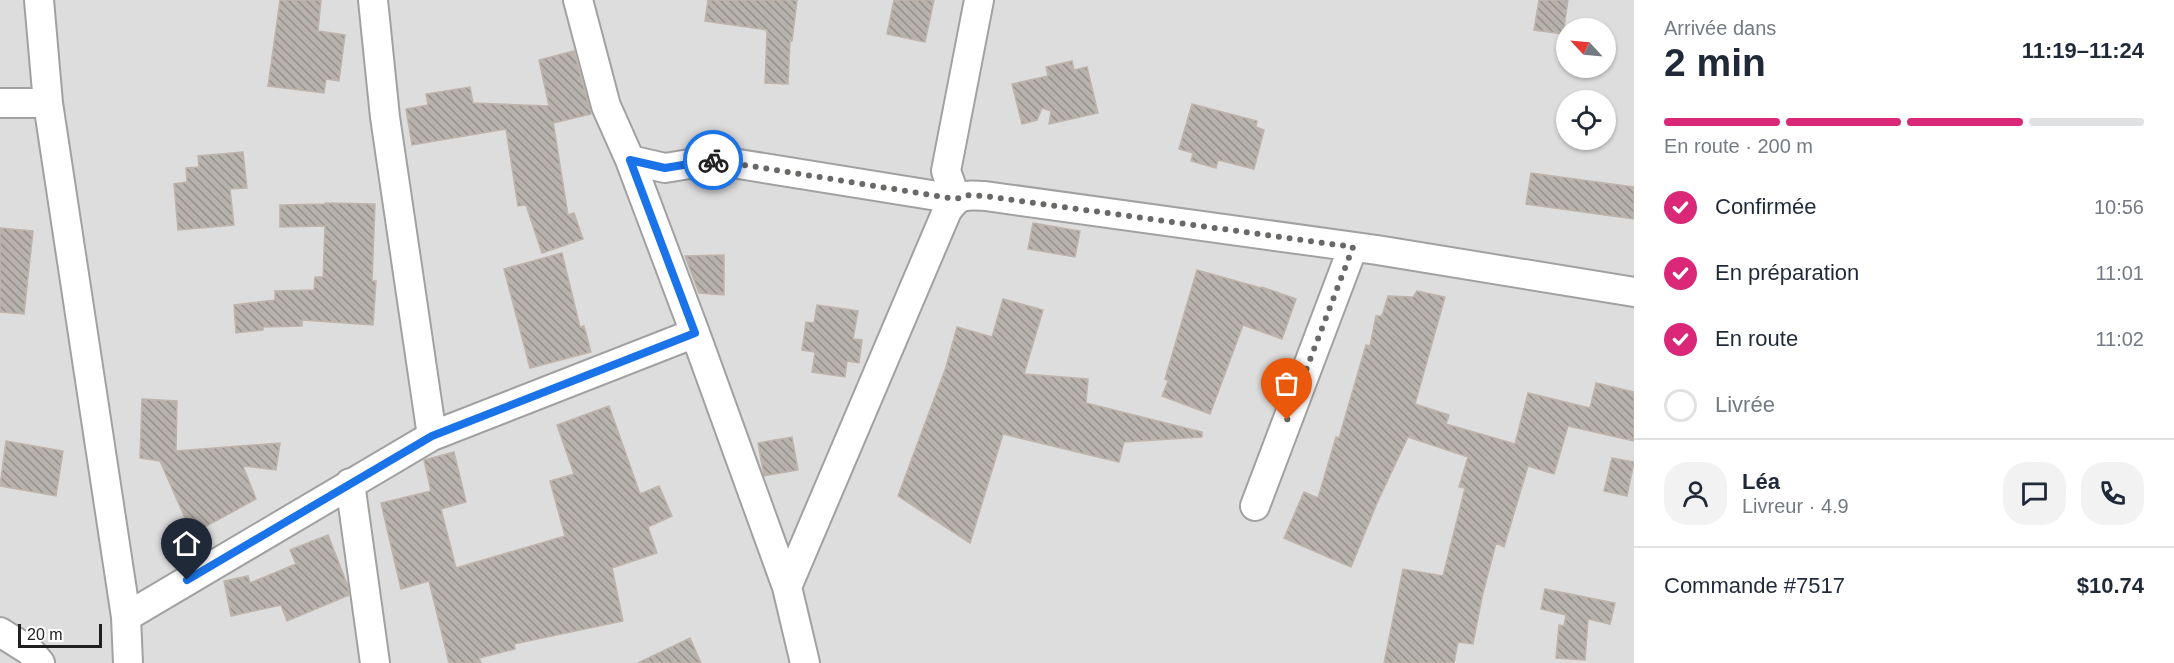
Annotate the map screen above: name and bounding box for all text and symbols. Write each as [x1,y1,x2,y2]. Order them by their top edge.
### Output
text: Arrivée dans [1664,17,1776,39]
north arrow [1556,18,1616,78]
map controls [1556,18,1616,150]
text: 11:19–11:24 [2022,38,2144,63]
text: 2 min [1664,41,1766,84]
button: locate [1556,90,1616,150]
courier [683,130,743,190]
text: En route · 200 m [1664,135,1813,157]
icon: bike [697,144,730,177]
icon: check [1664,191,1697,224]
text: Confirmée [1715,194,1816,219]
text: 10:56 [2094,196,2144,218]
icon: check [1664,257,1697,290]
text: En préparation [1715,260,1859,285]
text: 11:01 [2095,262,2144,284]
icon: check [1664,323,1697,356]
text: En route [1715,326,1798,351]
text: 11:02 [2095,328,2144,350]
pin [1261,358,1312,420]
icon: bag [1270,367,1303,400]
text: Livrée [1715,392,1775,417]
button: person [1664,462,1727,525]
button: chat [2003,462,2066,525]
button: phone [2081,462,2144,525]
text: Léa [1742,469,1780,494]
text: Livreur · 4.9 [1742,495,1849,517]
pin [161,518,212,580]
icon: home [170,527,203,560]
text: Commande #7517 [1664,573,1845,598]
text: $10.74 [2077,573,2144,598]
scale bar [18,621,102,648]
text: 20 m [27,626,63,643]

